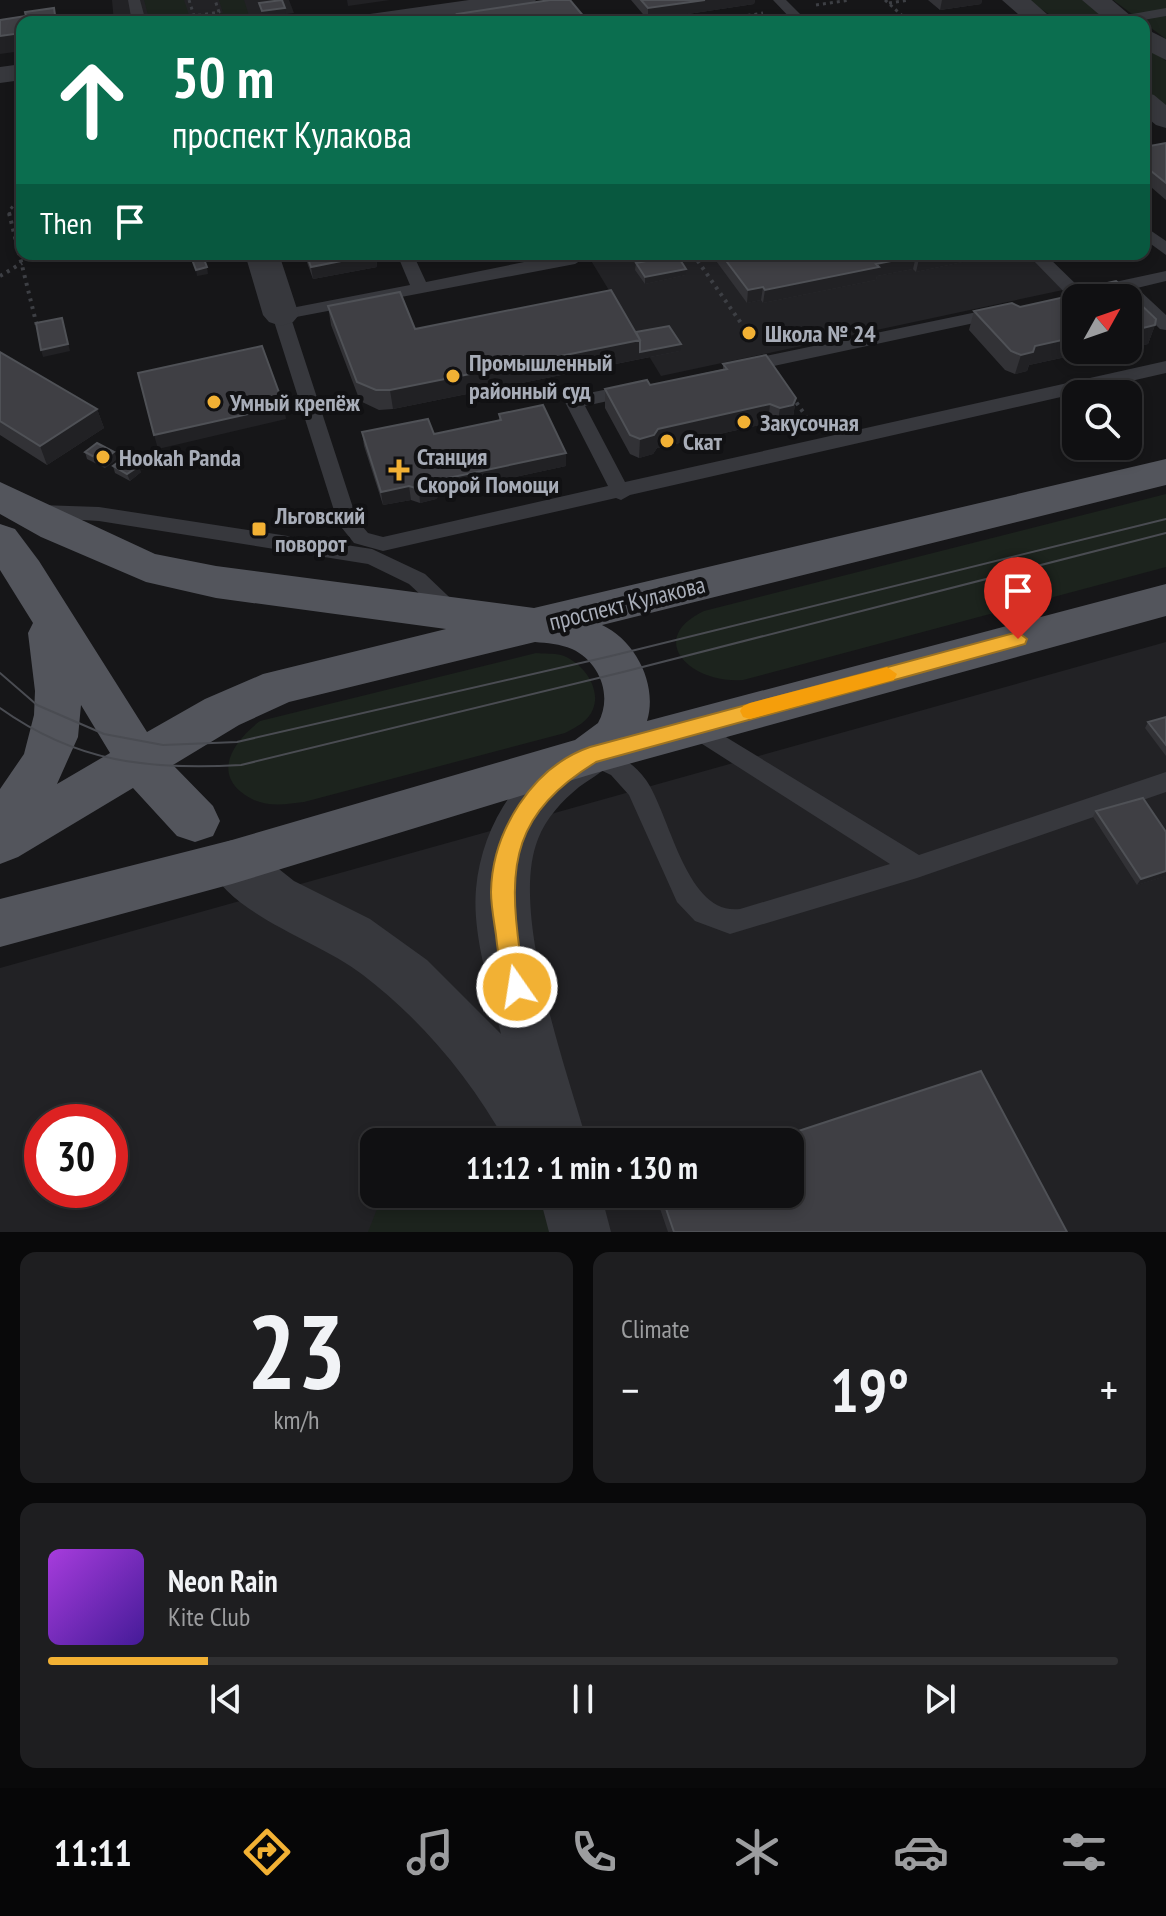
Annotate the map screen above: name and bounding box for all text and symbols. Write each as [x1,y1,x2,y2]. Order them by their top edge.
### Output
text: 50 m [172,41,274,113]
icon: ahead [40,48,144,152]
text: проспект Кулакова [172,111,412,158]
icon: arrive [108,200,152,244]
text: Then [40,203,92,242]
north arrow [1062,284,1142,364]
map controls [1062,284,1142,460]
place label: Школа № 24 [765,318,876,349]
marker: Школа № 24 [740,324,758,342]
place label: Промышленный районный суд [469,347,613,406]
marker: Промышленный районный суд [444,367,462,385]
button: search [1062,380,1142,460]
place label: Умный крепёж [229,387,361,418]
marker: Умный крепёж [205,393,223,411]
place label: Закусочная [760,407,859,438]
marker: Закусочная [735,413,753,431]
place label: Скат [683,426,723,457]
marker: Скат [658,432,676,450]
place label: Станция Скорой Помощи [417,441,559,500]
place label: Hookah Panda [119,442,241,473]
marker: Hookah Panda [94,448,112,466]
marker: Станция Скорой Помощи [388,459,410,481]
place label: Льговский поворот [274,500,365,559]
marker: Льговский поворот [250,520,268,538]
pin [984,557,1052,639]
street label: проспект Кулакова [546,569,708,637]
icon: arrive [996,569,1040,613]
position arrow [475,945,559,1029]
speed limit sign: 30 [24,1104,128,1208]
text: 11:12 · 1 min · 130 m [466,1148,698,1187]
text: 23 [247,1283,346,1418]
text: Climate [621,1312,690,1345]
text: 19° [830,1351,909,1429]
text: − [621,1361,639,1418]
text: + [1100,1361,1118,1418]
text: km/h [273,1403,320,1436]
text: Neon Rain [168,1561,278,1600]
text: Kite Club [168,1600,250,1633]
icon: previous [204,1677,248,1721]
icon: pause [561,1677,605,1721]
icon: next [918,1677,962,1721]
icon: directions [239,1824,295,1880]
icon: music [402,1824,458,1880]
icon: phone [566,1824,622,1880]
icon: climate [729,1824,785,1880]
icon: car [893,1824,949,1880]
icon: filters [1056,1824,1112,1880]
text: 11:11 [54,1829,132,1876]

